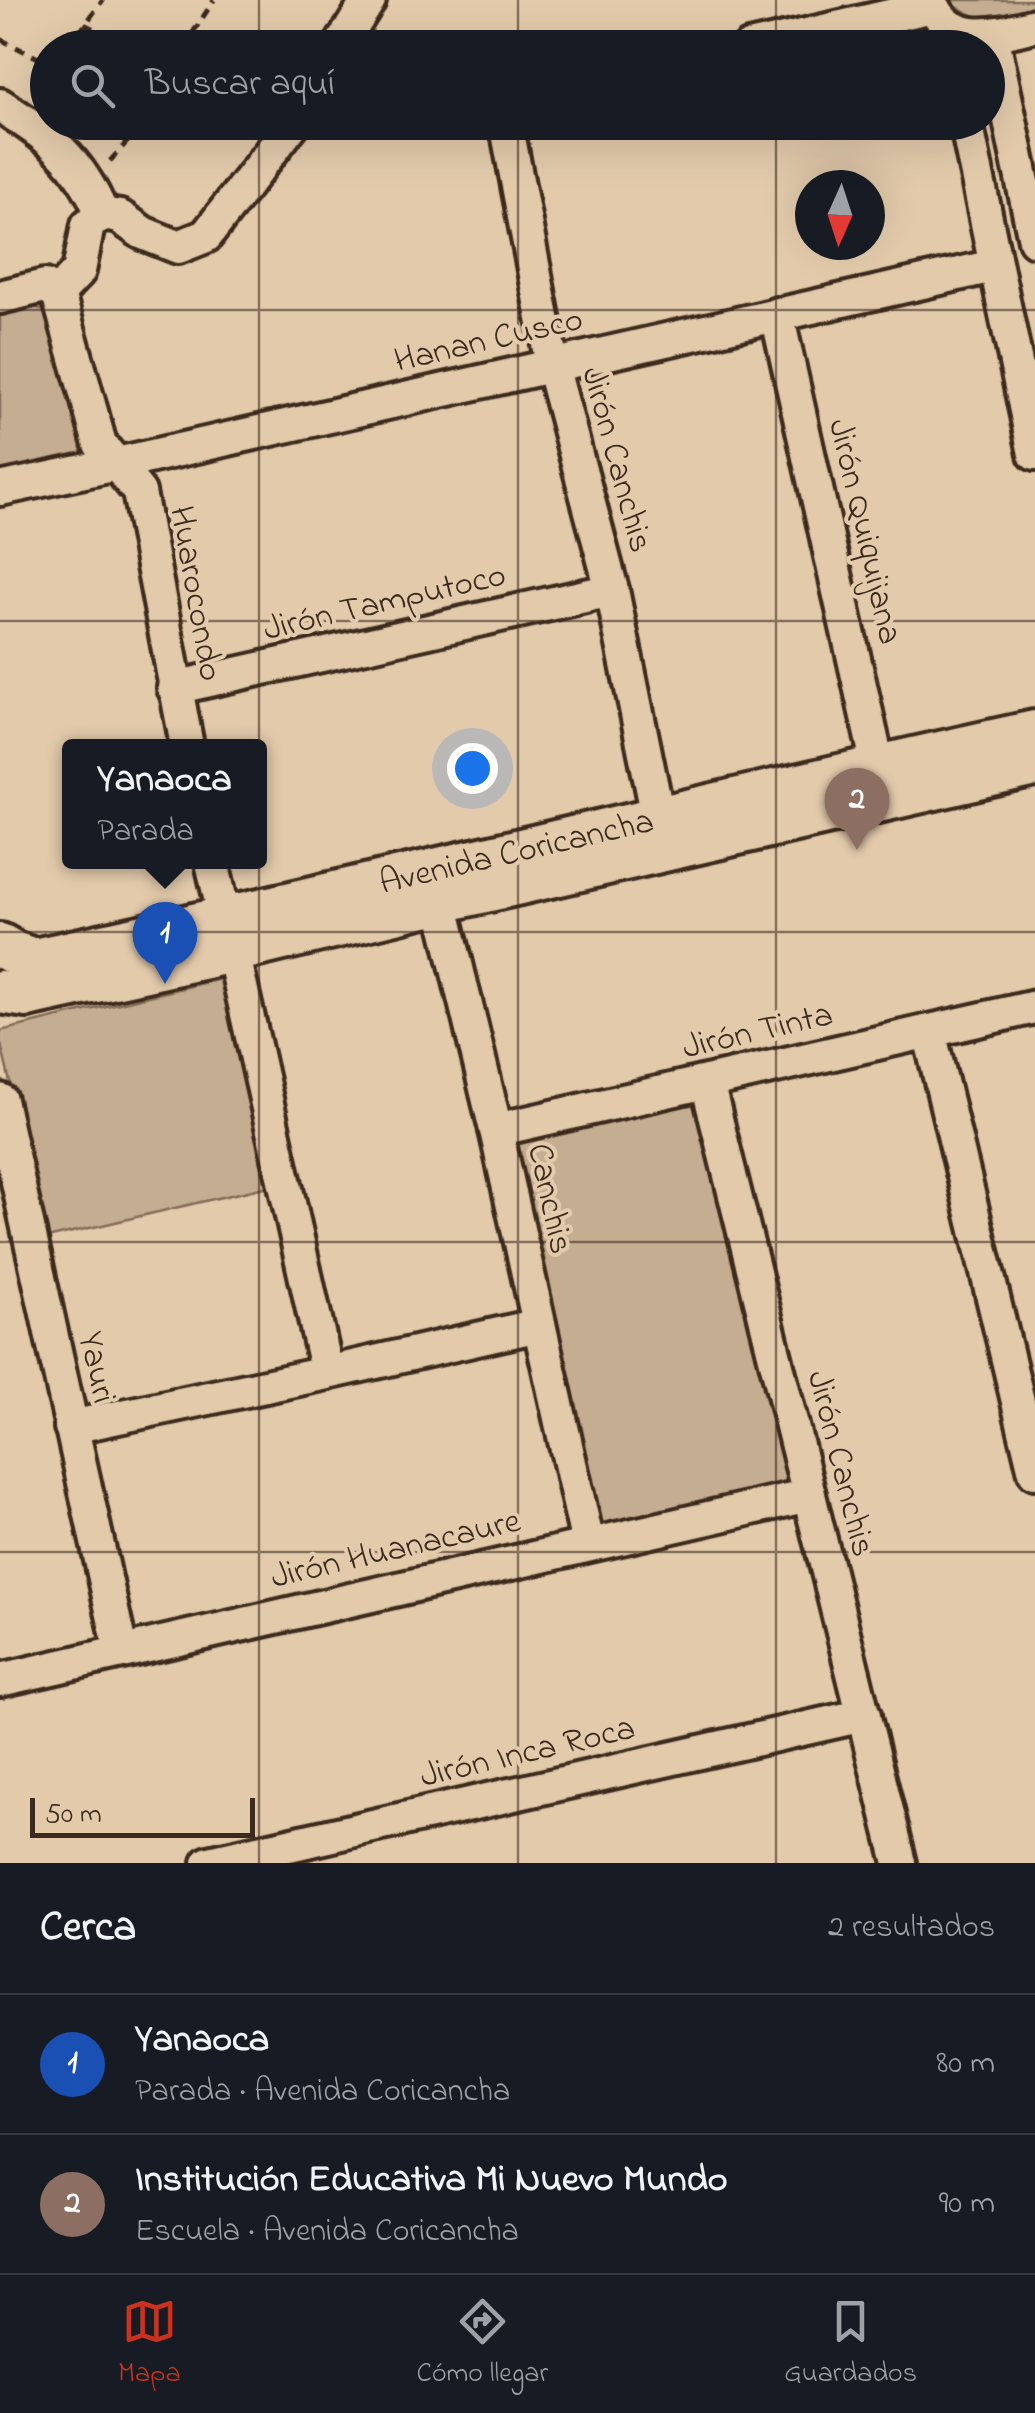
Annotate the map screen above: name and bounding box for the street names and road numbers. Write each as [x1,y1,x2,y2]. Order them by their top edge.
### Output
street label: Hanan Cusco [389,295,588,388]
street label: Jirón Canchis [566,361,665,558]
street label: Jirón Quiquijana [813,414,914,650]
street label: Huarocondo [154,502,235,685]
street label: Jirón Tamputoco [259,551,511,656]
street label: Avenida Coricancha [375,797,659,910]
street label: Jirón Tinta [678,990,838,1074]
street label: Canchis [512,1139,585,1259]
street label: Yauri [63,1327,128,1408]
street label: Jirón Canchis [792,1365,887,1562]
street label: Jirón Huanacaure [266,1497,526,1604]
street label: Jirón Inca Roca [415,1704,640,1803]

